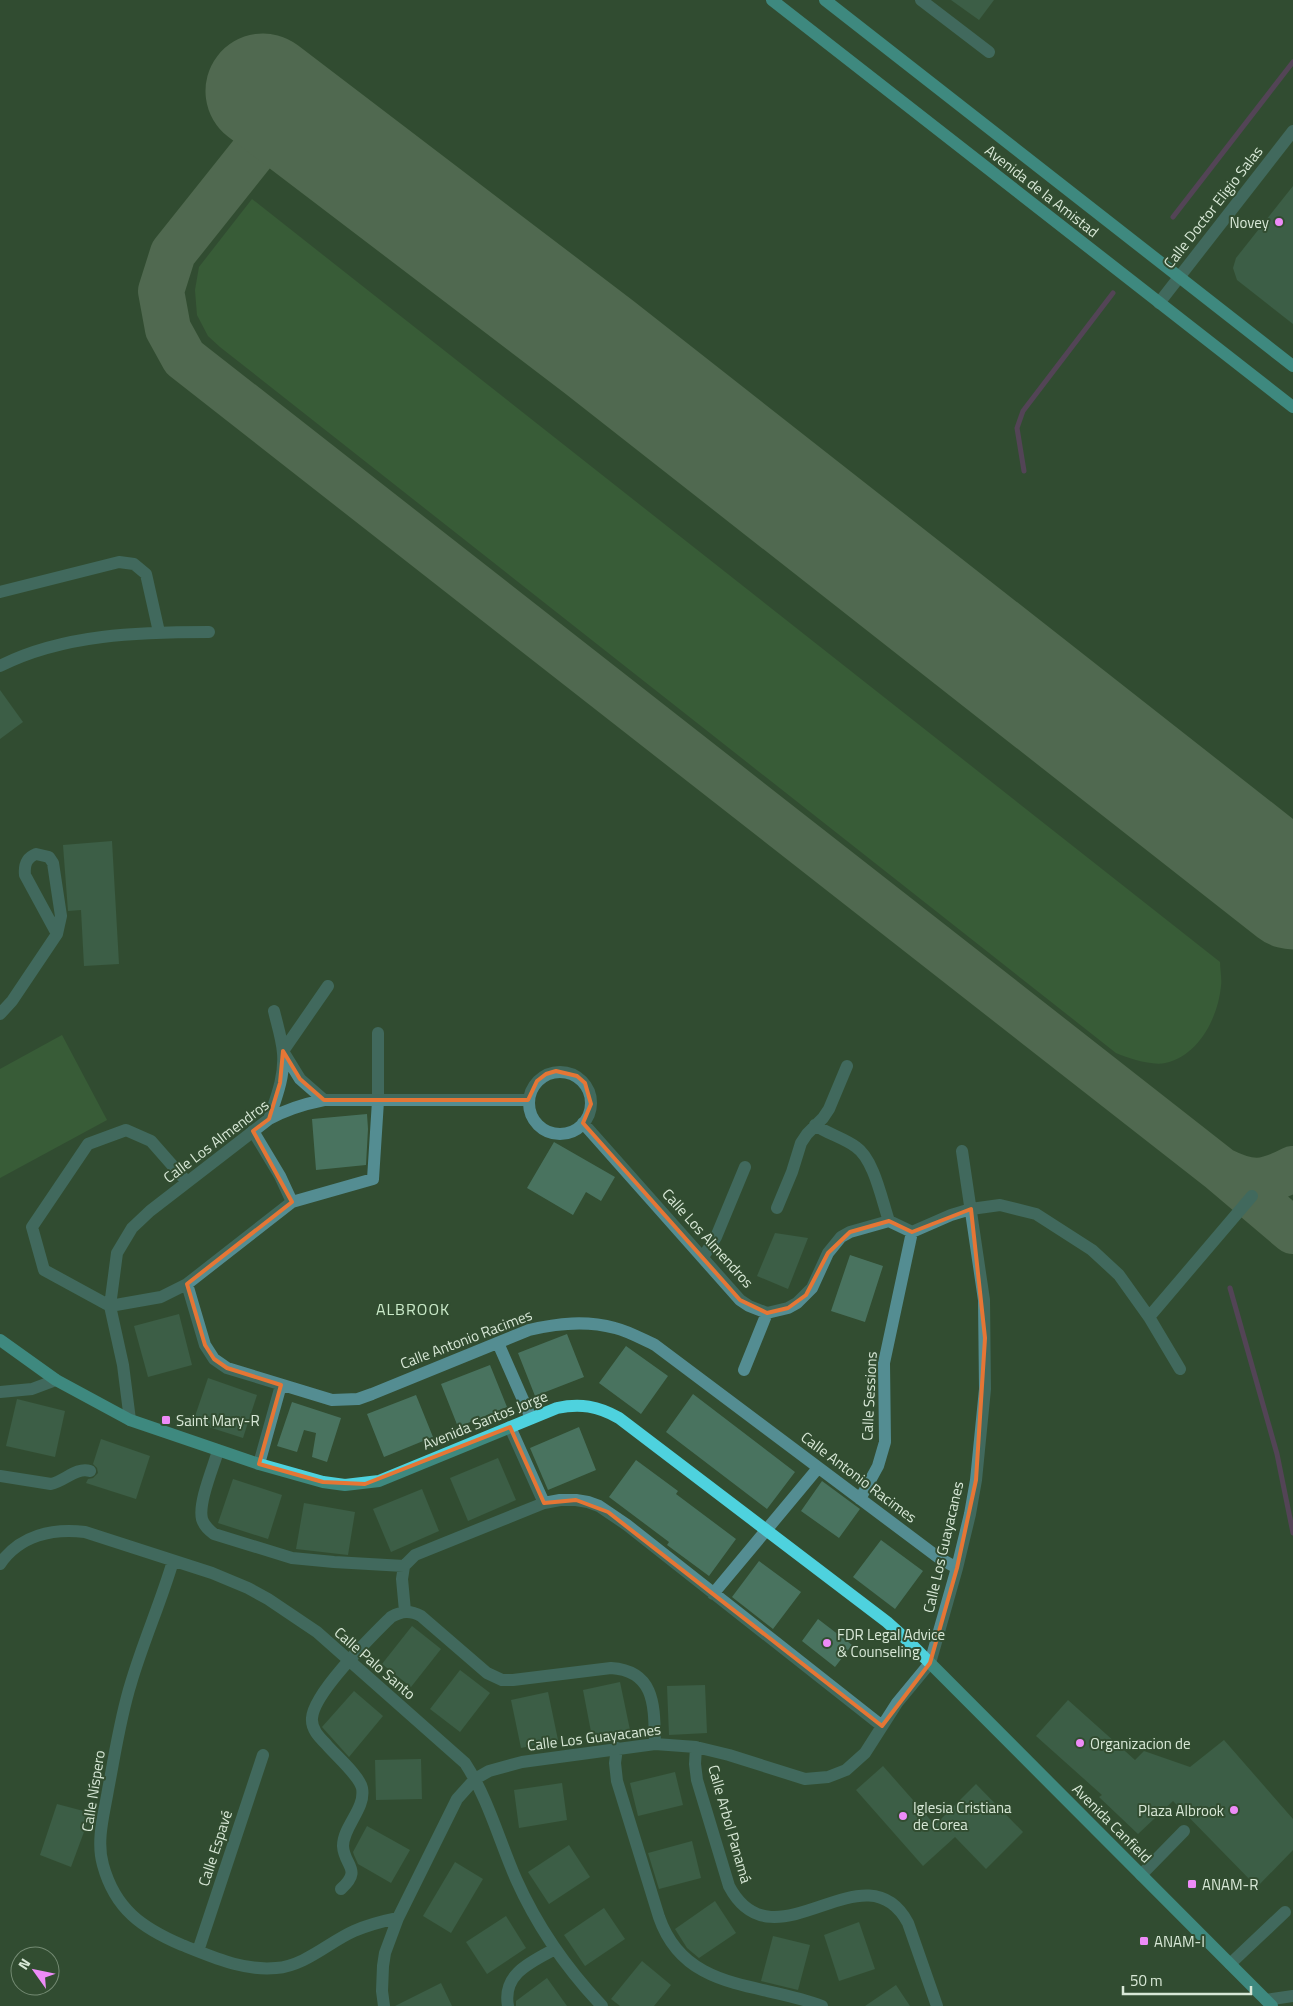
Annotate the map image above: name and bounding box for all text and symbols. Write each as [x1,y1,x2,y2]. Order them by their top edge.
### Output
street label: Avenida de la Amistad [980,139,1104,243]
street label: Calle Doctor Eligio Salas [1158,141,1268,273]
place label: Novey [1229,211,1269,234]
marker: Novey [1273,216,1285,228]
street label: Calle Los Almendros [158,1094,274,1188]
street label: Calle Los Almendros [657,1183,759,1293]
district label: ALBROOK [376,1297,450,1321]
street label: Calle Antonio Racimes [397,1303,535,1375]
street label: Calle Sessions [855,1351,883,1441]
street label: Avenida Santos Jorge [419,1384,551,1456]
place label: Saint Mary-R [176,1409,260,1432]
marker: Saint Mary-R [160,1414,172,1426]
street label: Calle Antonio Racimes [796,1426,922,1528]
street label: Calle Los Guayacanes [917,1479,969,1615]
street label: Calle Palo Santo [329,1621,421,1705]
place label: FDR Legal Advice & Counseling [837,1623,945,1663]
marker: FDR Legal Advice & Counseling [821,1637,833,1649]
street label: Calle Los Guayacanes [526,1717,662,1757]
place label: Organizacion de [1090,1732,1191,1755]
marker: Organizacion de [1074,1737,1086,1749]
street label: Calle Níspero [75,1748,111,1833]
street label: Calle Arbol Panamá [702,1762,758,1886]
street label: Avenida Canfield [1067,1778,1157,1868]
place label: Iglesia Cristiana de Corea [913,1796,1012,1836]
place label: Plaza Albrook [1138,1799,1224,1822]
marker: Plaza Albrook [1228,1804,1240,1816]
street label: Calle Espavé [192,1807,238,1889]
marker: Iglesia Cristiana de Corea [897,1810,909,1822]
place label: ANAM-R [1202,1873,1258,1896]
marker: ANAM-R [1186,1878,1198,1890]
place label: ANAM-I [1154,1930,1205,1953]
marker: ANAM-I [1138,1935,1150,1947]
north arrow [10,1946,60,1996]
text: N [12,1954,35,1973]
scale bar [1123,1964,1250,1996]
text: 50 m [1130,1969,1163,1992]

